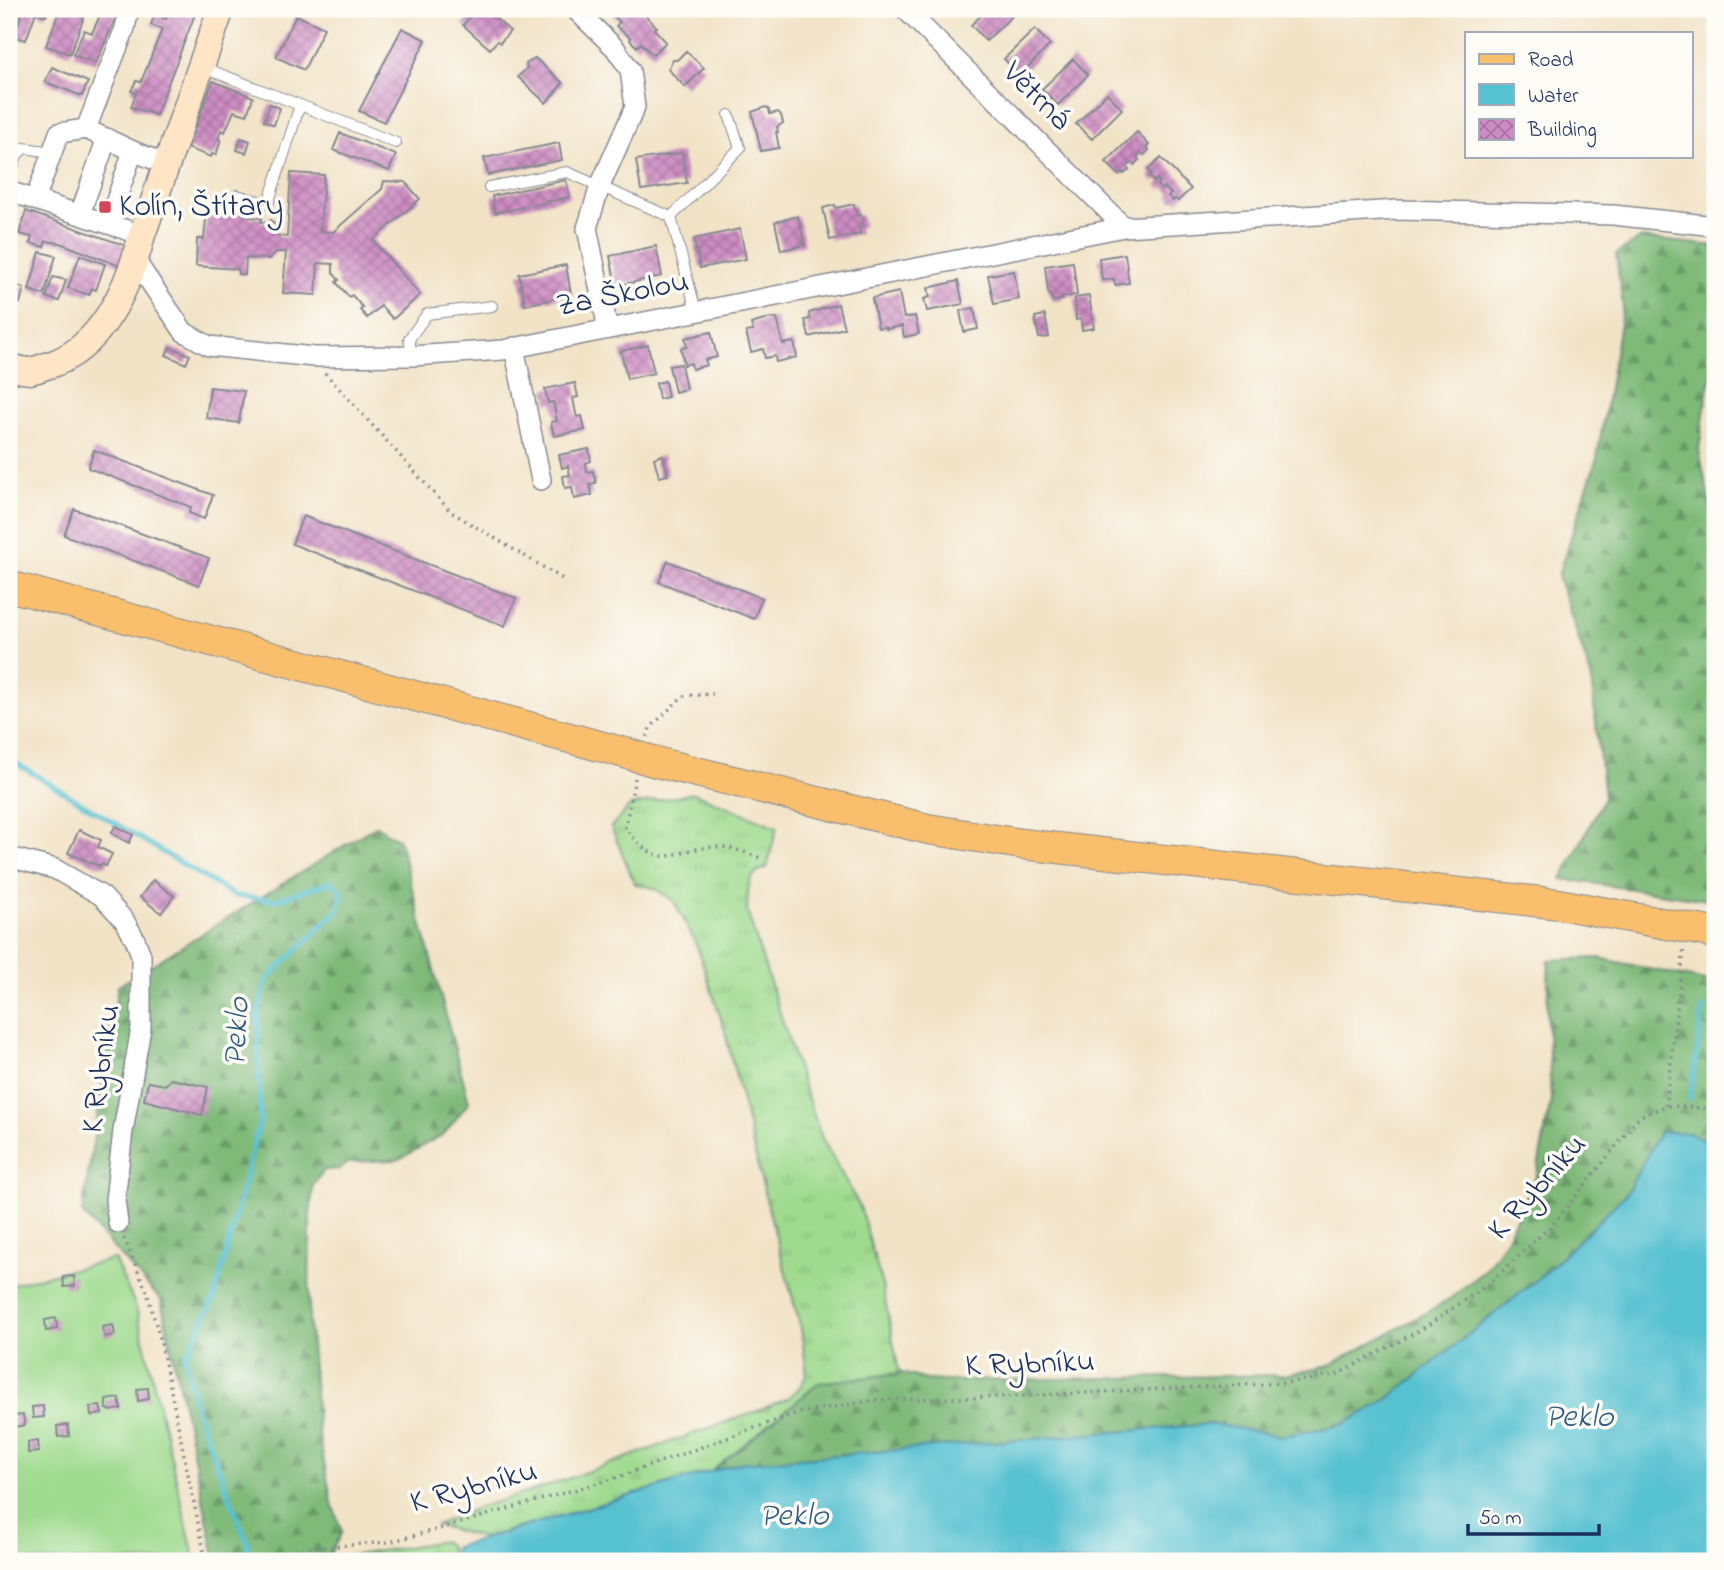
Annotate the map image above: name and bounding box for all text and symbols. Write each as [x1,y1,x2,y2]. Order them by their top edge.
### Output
legend [1465,32,1692,158]
text: Road [1528,46,1574,76]
street label: Větrná [990,51,1082,143]
text: Water [1528,82,1579,112]
text: Building [1527,116,1597,148]
place label: Kolín, Štítary [119,184,283,231]
marker: Kolín, Štítary [97,199,113,215]
street label: Za Školou [553,259,693,331]
water label: Peklo [212,994,264,1068]
street label: K Rybníku [70,1002,134,1136]
street label: K Rybníku [1477,1124,1599,1252]
street label: K Rybníku [964,1339,1096,1391]
water label: Peklo [1544,1394,1615,1442]
street label: K Rybníku [405,1449,543,1527]
water label: Peklo [759,1492,831,1542]
scale bar [1468,1493,1600,1537]
text: 50 m [1479,1504,1522,1534]

